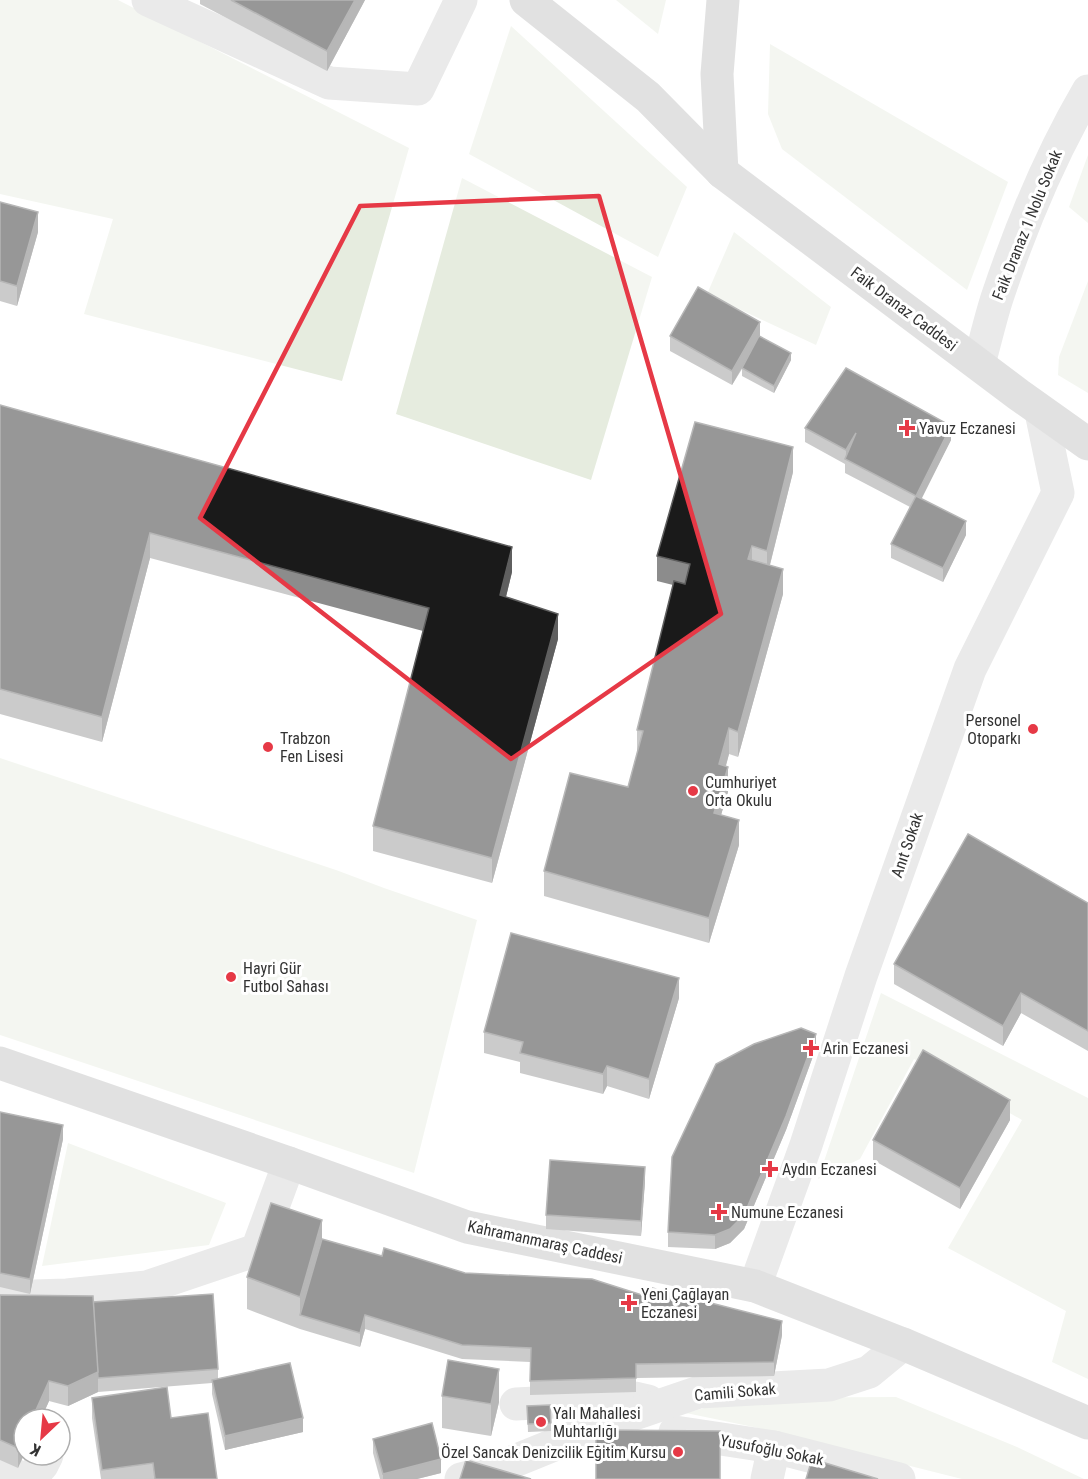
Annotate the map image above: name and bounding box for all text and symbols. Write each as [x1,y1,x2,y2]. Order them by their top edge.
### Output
street label: Faik Dranaz 1 Nolu Sokak [988,146,1066,303]
street label: Faik Dranaz Caddesi [847,263,961,355]
place label: Yavuz Eczanesi [919,419,1016,438]
marker: Yavuz Eczanesi [900,421,914,435]
place label: Personel Otoparkı [966,711,1021,748]
marker: Personel Otoparkı [1026,722,1040,736]
place label: Trabzon Fen Lisesi [280,729,344,766]
marker: Trabzon Fen Lisesi [261,740,275,754]
place label: Cumhuriyet Orta Okulu [705,773,777,810]
marker: Cumhuriyet Orta Okulu [686,784,700,798]
street label: Anıt Sokak [887,809,927,880]
place label: Hayri Gür Futbol Sahası [243,959,329,996]
marker: Hayri Gür Futbol Sahası [224,970,238,984]
place label: Arin Eczanesi [823,1039,908,1058]
marker: Arin Eczanesi [804,1041,818,1055]
place label: Aydın Eczanesi [782,1160,877,1179]
marker: Aydın Eczanesi [763,1162,777,1176]
place label: Numune Eczanesi [731,1203,843,1222]
marker: Numune Eczanesi [712,1205,726,1219]
street label: Kahramanmaraş Caddesi [466,1216,624,1268]
place label: Yeni Çağlayan Eczanesi [641,1285,729,1322]
marker: Yeni Çağlayan Eczanesi [622,1296,636,1310]
street label: Camili Sokak [693,1379,777,1405]
place label: Yalı Mahallesi Muhtarlığı [553,1404,641,1441]
north arrow [12,1407,72,1467]
marker: Yalı Mahallesi Muhtarlığı [534,1415,548,1429]
street label: Yusufoğlu Sokak [718,1431,826,1470]
text: K [27,1439,44,1461]
place label: Özel Sancak Denizcilik Eğitim Kursu [441,1443,666,1462]
marker: Özel Sancak Denizcilik Eğitim Kursu [671,1445,685,1459]

